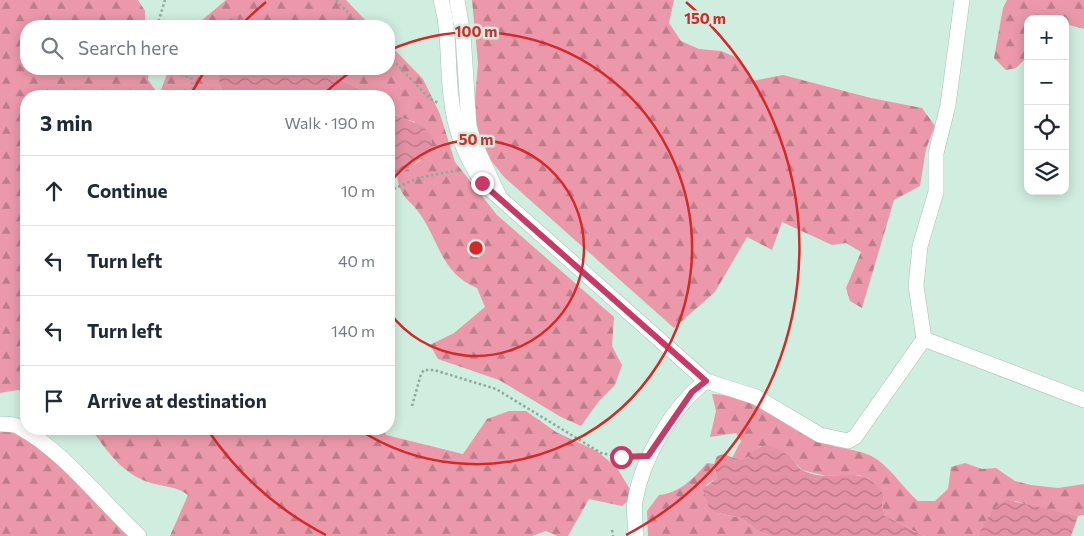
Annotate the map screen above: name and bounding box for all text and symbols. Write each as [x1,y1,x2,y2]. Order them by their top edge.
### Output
text: 150 m [684,9,726,27]
map controls [1024,15,1069,195]
button: + [1024,15,1069,60]
search box [20,20,395,75]
text: 100 m [455,22,497,40]
icon: search [38,34,66,62]
text: Search here [78,36,178,59]
button: − [1024,60,1069,105]
button: locate [1024,105,1069,150]
text: 3 min [40,110,93,135]
text: Walk · 190 m [285,113,375,132]
text: 50 m [459,130,493,148]
button: layers [1024,150,1069,195]
route end [471,172,494,195]
icon: ahead [40,177,68,205]
text: Continue [87,179,167,202]
text: 10 m [341,181,375,200]
centre of rings [467,239,485,257]
icon: left [40,247,68,275]
text: Turn left [87,249,162,272]
text: 40 m [338,251,375,270]
icon: left [40,317,68,345]
text: Turn left [87,319,162,342]
text: 140 m [331,321,375,340]
icon: arrive [40,387,68,415]
text: Arrive at destination [87,389,267,412]
route start [610,446,633,469]

